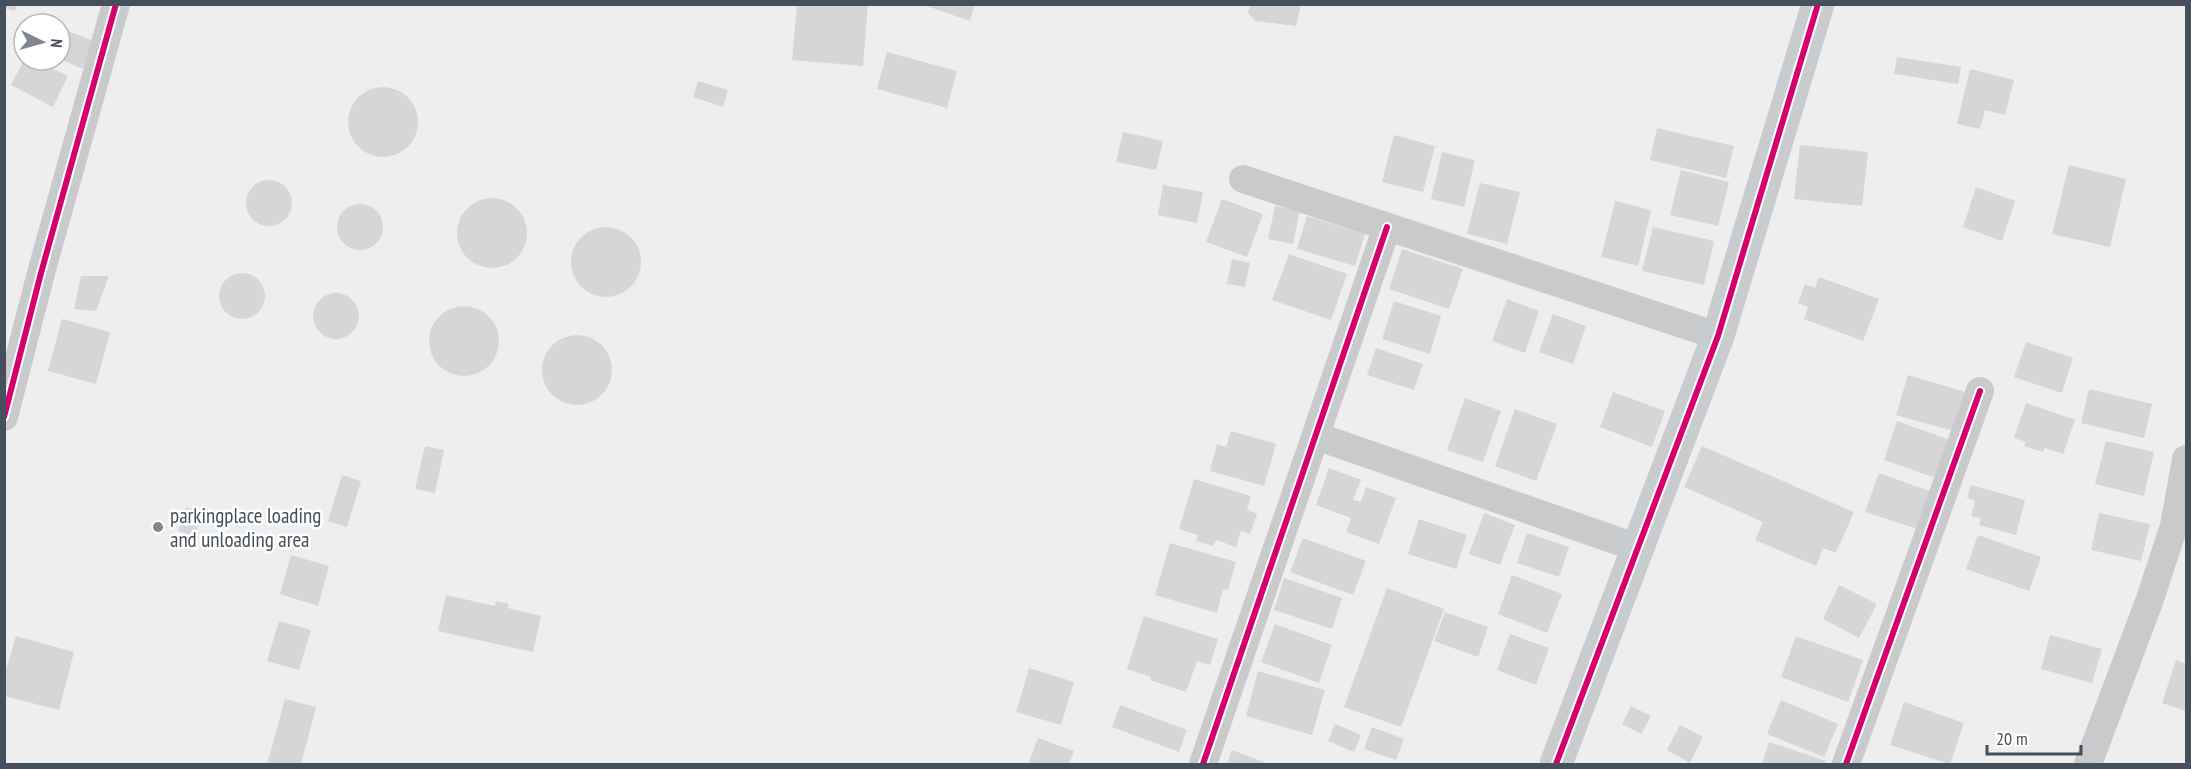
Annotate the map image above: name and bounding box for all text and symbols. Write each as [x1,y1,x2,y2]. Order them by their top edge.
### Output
north arrow [12,12,72,72]
text: N [47,38,67,48]
place label: parkingplace loading and unloading area [170,502,321,553]
marker: parkingplace loading and unloading area [151,520,165,534]
scale bar [1987,718,2082,756]
text: 20 m [1996,727,2028,750]

